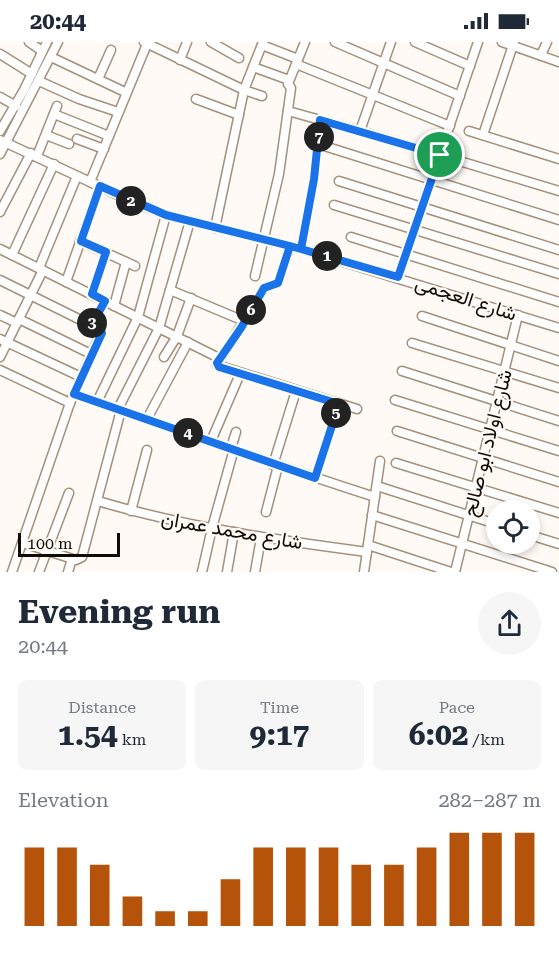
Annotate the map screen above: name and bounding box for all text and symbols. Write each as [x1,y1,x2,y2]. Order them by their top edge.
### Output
text: 20:44 [30,9,86,34]
pin: 7 [304,122,334,152]
text: 7 [315,127,323,146]
pin [414,129,465,180]
icon: arrive [423,138,456,171]
pin: 2 [116,186,146,216]
text: 2 [127,191,135,210]
pin: 1 [312,241,342,271]
text: 1 [323,246,331,265]
street label: شارع العجمى [412,270,520,328]
pin: 6 [236,295,266,325]
text: 6 [247,300,255,319]
pin: 3 [77,308,107,338]
text: 3 [88,313,96,332]
street label: شارع اولاد ابو صالح [457,367,519,520]
pin: 5 [321,398,351,428]
text: 5 [332,403,340,422]
pin: 4 [173,418,203,448]
text: 4 [184,423,192,442]
map controls [486,500,540,554]
button: locate [486,500,540,554]
street label: شارع محمد عمران [159,506,305,556]
scale bar [18,530,120,558]
text: 100 m [27,534,73,553]
text: Evening run [18,592,220,631]
button: share [478,592,541,655]
text: 20:44 [18,634,68,658]
text: Distance [68,698,136,717]
text: Time [260,698,299,717]
text: Pace [439,698,475,717]
text: 1.54 [58,717,118,752]
text: 9:17 [250,717,309,752]
text: 6:02 [409,717,469,752]
text: km [118,730,146,749]
text: /km [469,730,505,749]
text: Elevation [18,788,109,812]
text: 282–287 m [438,788,541,812]

